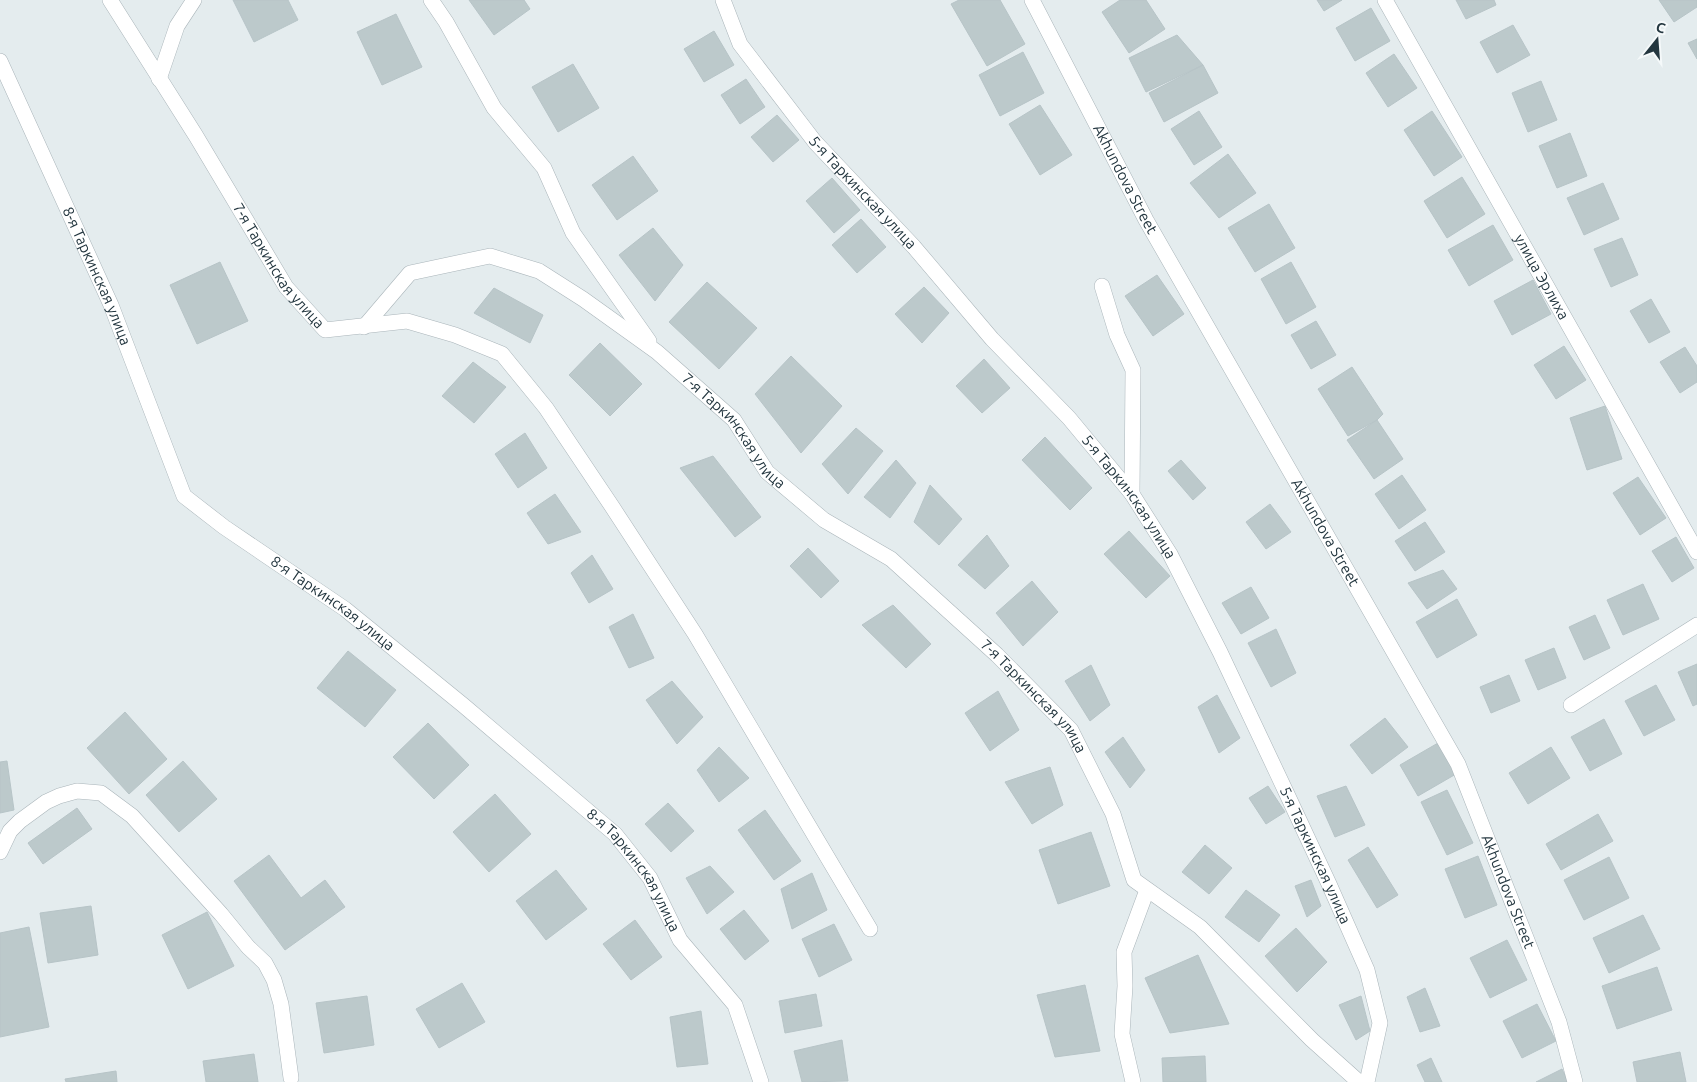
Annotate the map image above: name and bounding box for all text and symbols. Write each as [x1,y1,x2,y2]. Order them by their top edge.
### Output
north arrow [1632,15,1682,65]
text: С [1654,19,1667,37]
street label: Akhundova Street [1090,121,1161,237]
street label: 5-я Таркинская улица [806,132,920,252]
street label: 7-я Таркинская улица [230,200,328,331]
street label: 8-я Таркинская улица [60,204,135,348]
street label: улица Эрлиха [1511,231,1573,322]
street label: 7-я Таркинская улица [679,369,789,492]
street label: 5-я Таркинская улица [1079,431,1180,561]
street label: Akhundova Street [1288,476,1363,589]
street label: 8-я Таркинская улица [268,552,398,654]
street label: 7-я Таркинская улица [978,636,1090,756]
street label: 5-я Таркинская улица [1277,784,1354,926]
street label: 8-я Таркинская улица [584,805,684,934]
street label: Akhundova Street [1478,832,1538,951]

